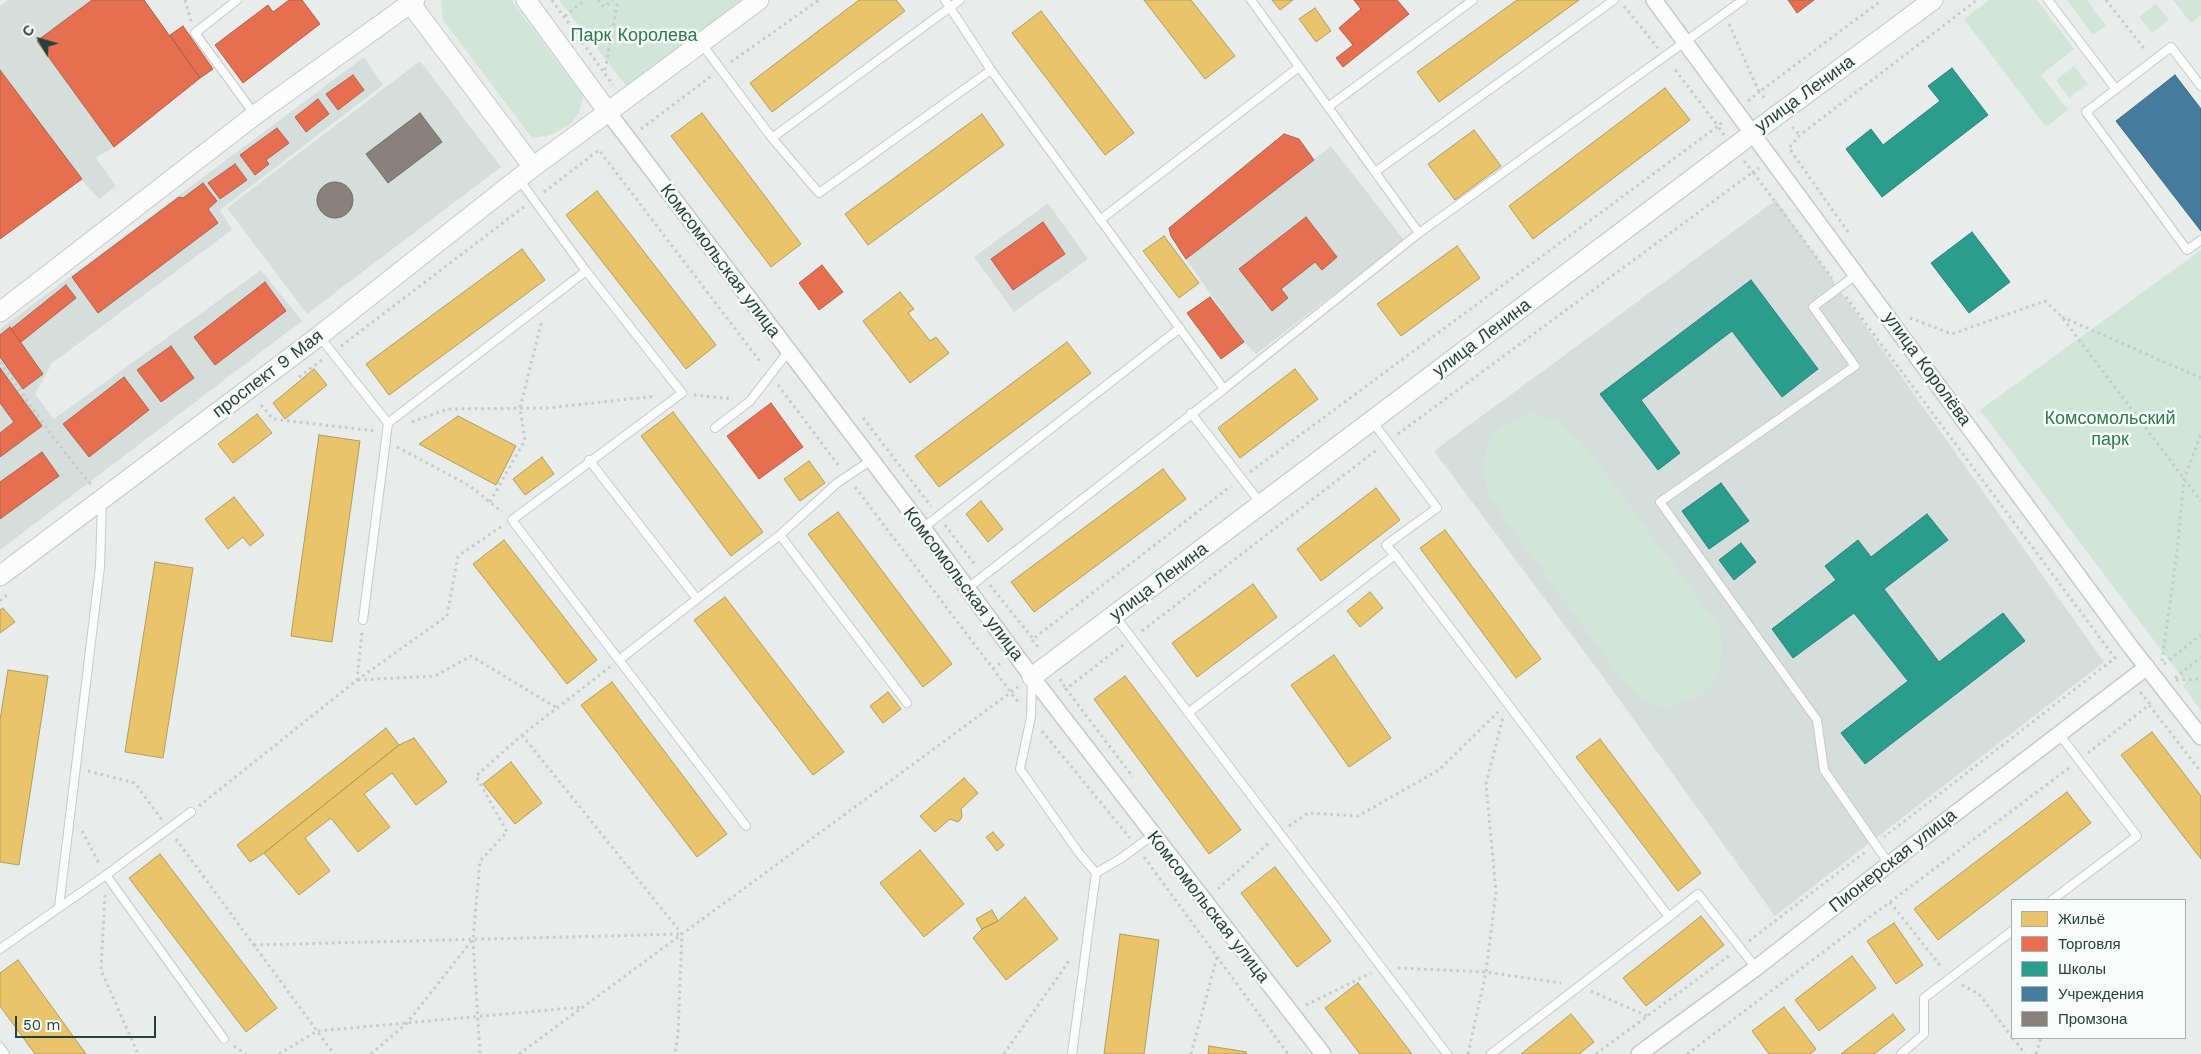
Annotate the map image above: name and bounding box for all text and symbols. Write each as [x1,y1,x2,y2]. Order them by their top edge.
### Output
north arrow [15,15,65,65]
text: С [19,22,38,40]
park label: Парк Королева [571,25,697,47]
street label: улица Ленина [1751,51,1859,137]
street label: Комсомольская улица [655,180,785,342]
street label: улица Ленина [1429,294,1535,382]
street label: улица Королёва [1878,308,1976,430]
street label: проспект 9 Мая [208,325,328,423]
park label: Комсомольский парк [2045,408,2175,450]
street label: Комсомольская улица [898,503,1028,665]
street label: улица Ленина [1106,538,1212,626]
street label: Пионерская улица [1825,805,1961,917]
street label: Комсомольская улица [1142,827,1274,987]
legend [2011,899,2186,1039]
text: Жильё [2058,910,2105,928]
text: Торговля [2058,935,2121,953]
text: Школы [2058,960,2106,978]
text: Учреждения [2058,985,2144,1003]
scale bar [18,1006,159,1038]
text: Промзона [2058,1010,2127,1028]
text: 50 m [23,1016,60,1034]

